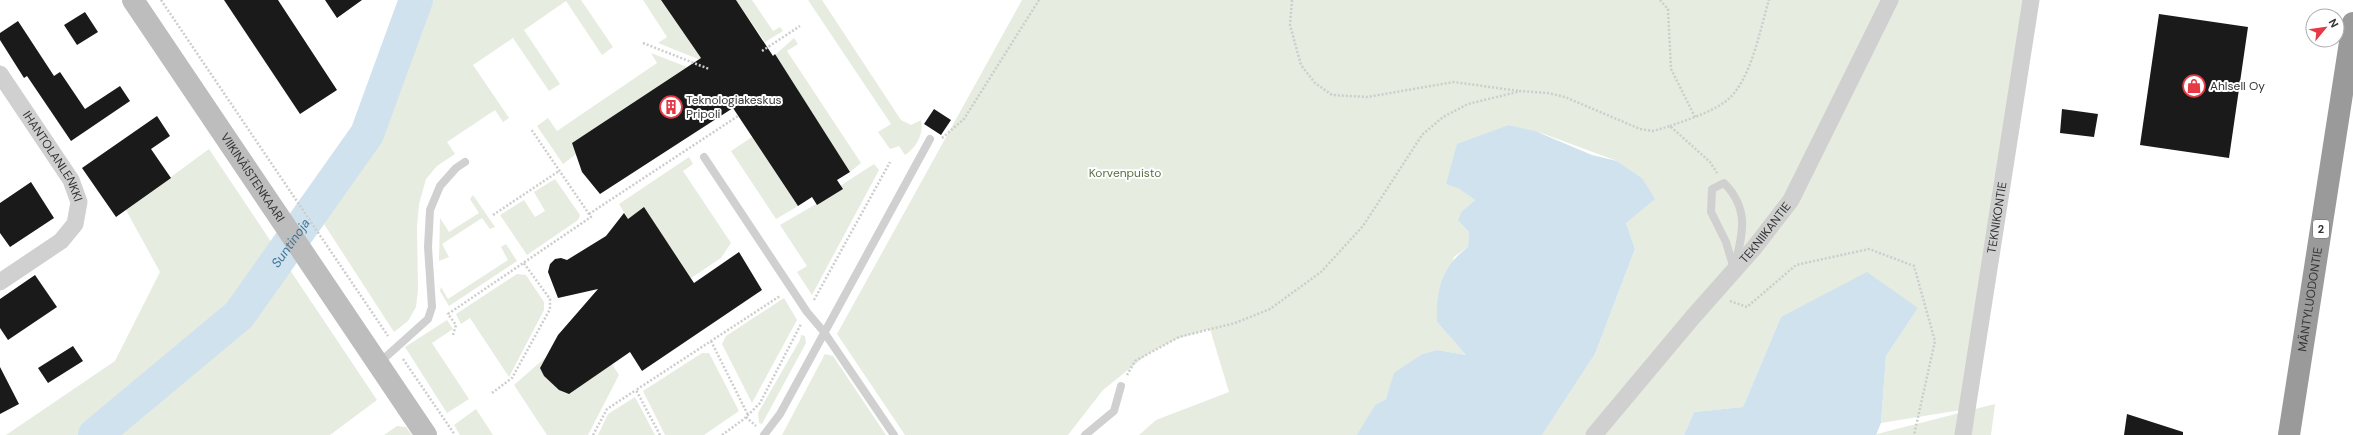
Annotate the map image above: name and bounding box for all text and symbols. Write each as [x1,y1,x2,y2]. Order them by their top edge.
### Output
north arrow [2305,8,2345,48]
text: N [2326,16,2342,30]
shop icon: Ahlsell Oy [2181,73,2207,99]
place label: Ahlsell Oy [2210,78,2265,94]
place label: Teknologiakeskus Pripoli [686,92,782,122]
building icon: Teknologiakeskus Pripoli [658,94,684,120]
street label: IHANTOLANLENKKI [19,108,86,204]
street label: VIIKINÄISTENKAARI [217,130,288,225]
park label: Korvenpuisto [1089,165,1161,181]
street label: TEKNIKONTIE [1984,181,2010,254]
street label: TEKNIIKANTIE [1736,199,1795,267]
water label: Suntinoja [267,215,313,271]
road number: 2 [2313,220,2329,238]
street label: MÄNTYLUODONTIE [2294,246,2326,353]

